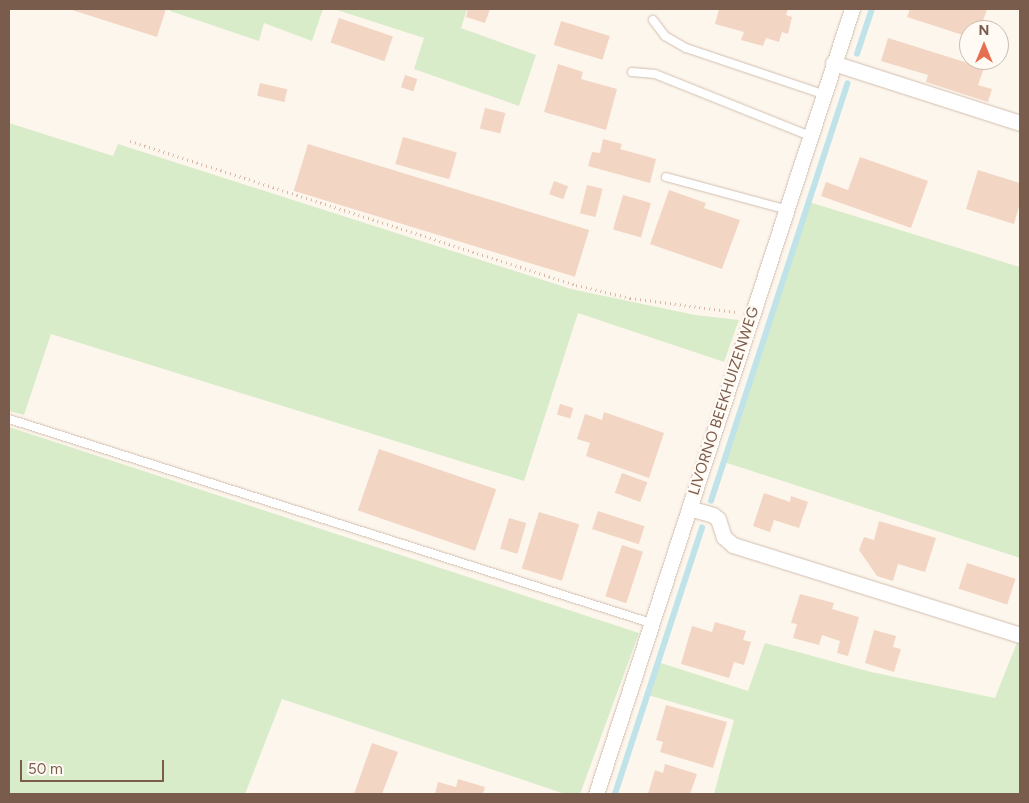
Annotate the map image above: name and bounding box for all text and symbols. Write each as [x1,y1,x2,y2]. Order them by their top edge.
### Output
north arrow [959,20,1009,70]
text: N [979,22,989,39]
street label: LIVORNO BEEKHUIZENWEG [685,305,763,497]
scale bar [22,750,166,782]
text: 50 m [28,760,63,778]

